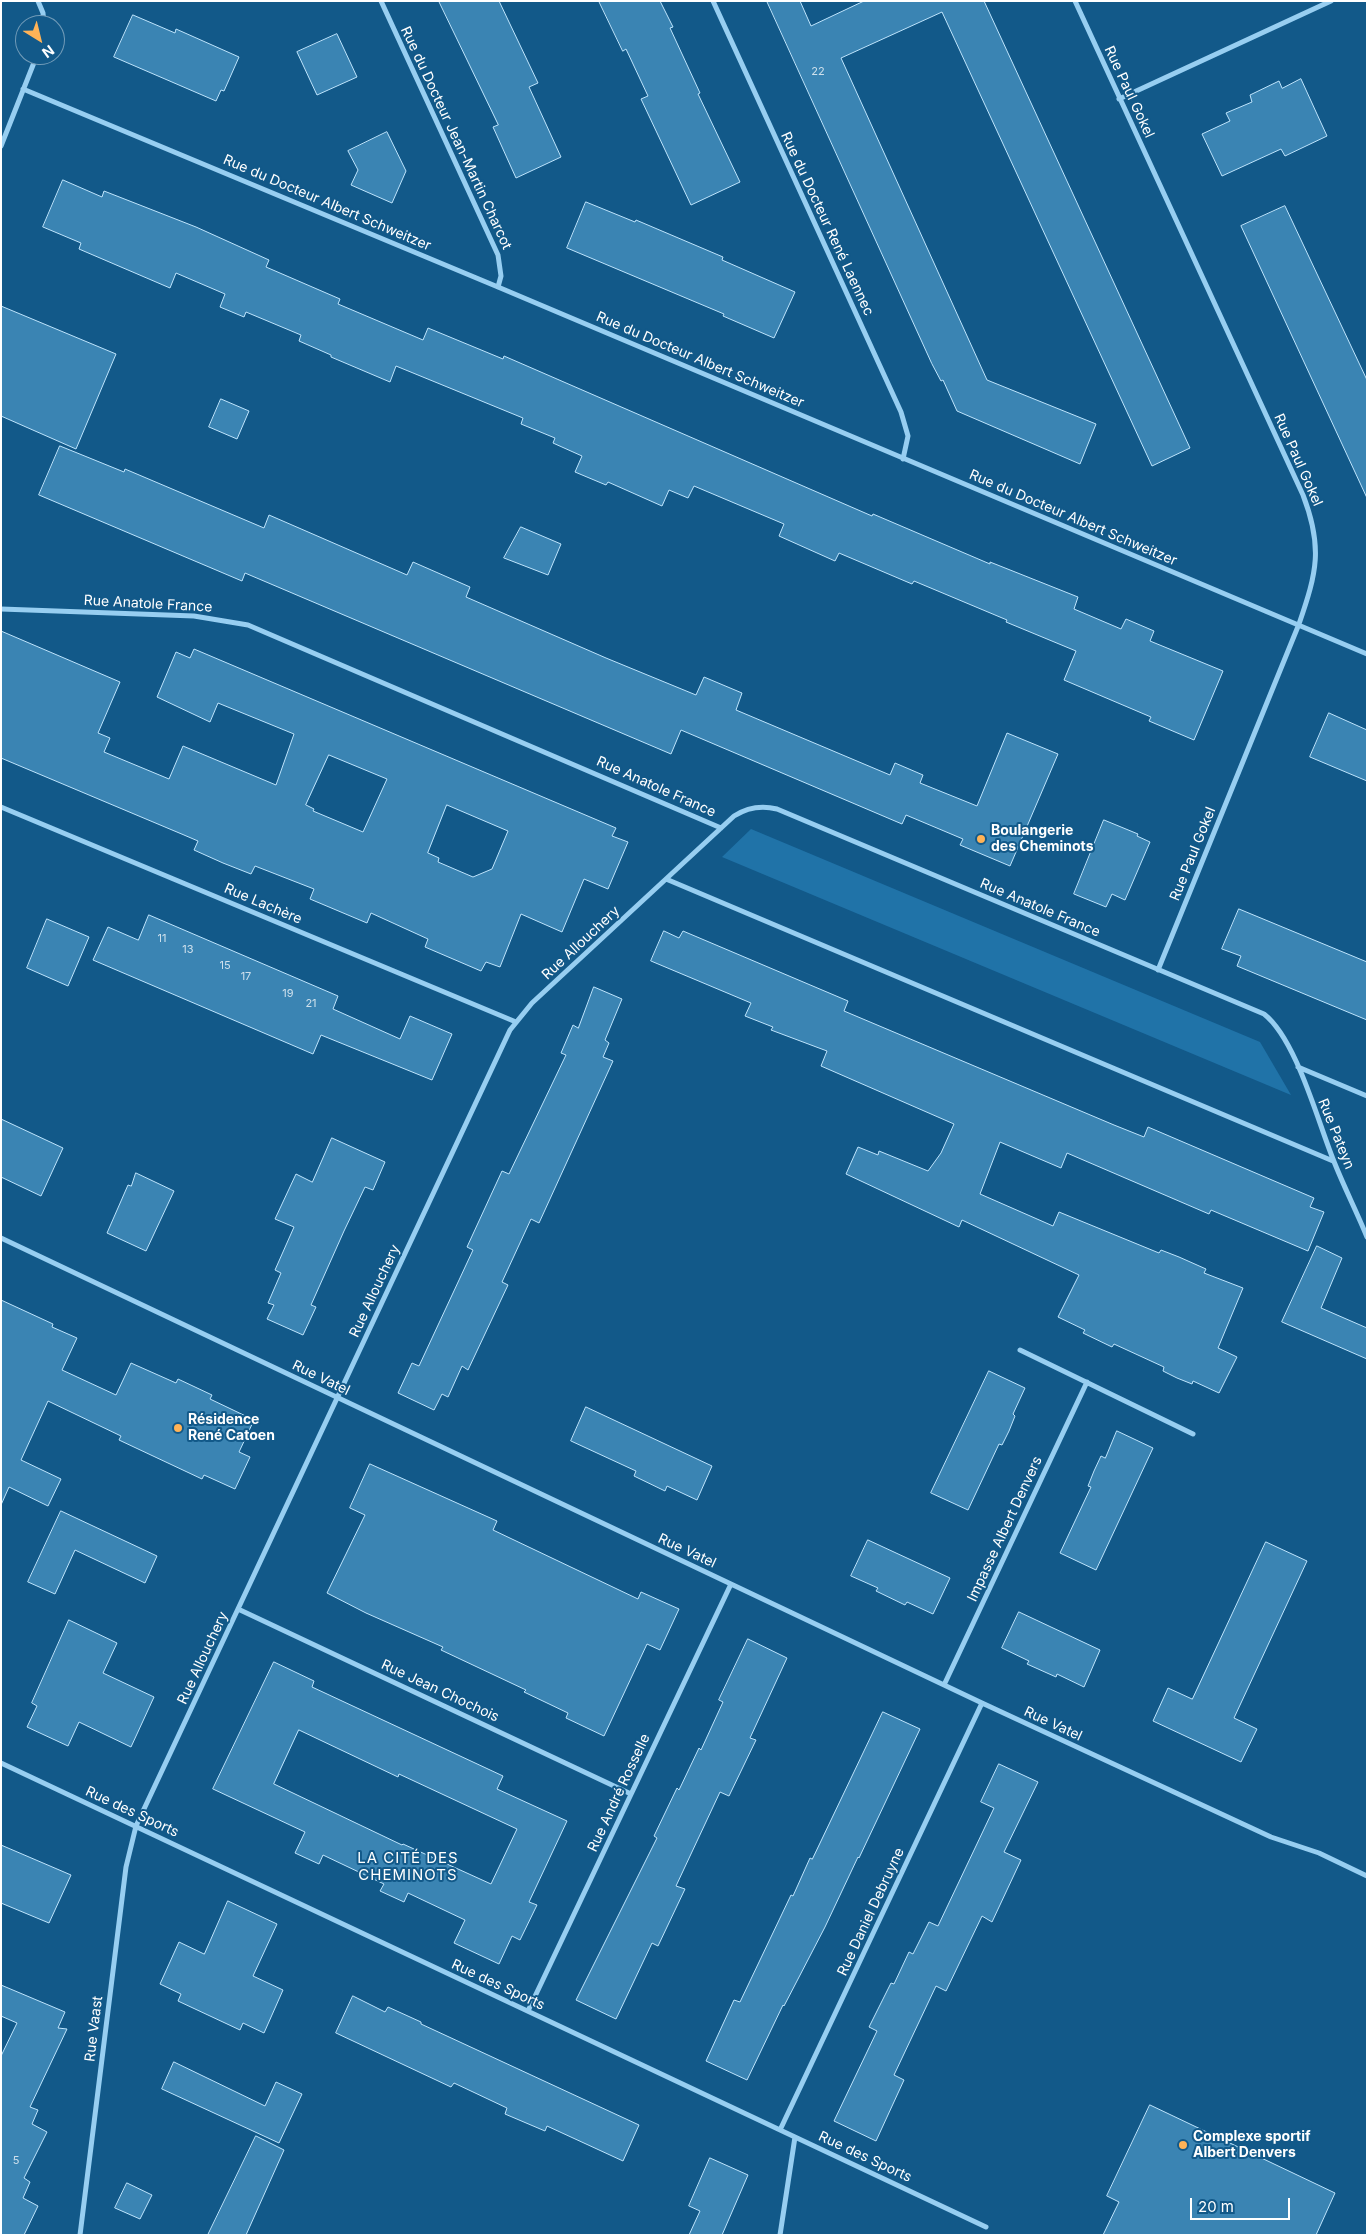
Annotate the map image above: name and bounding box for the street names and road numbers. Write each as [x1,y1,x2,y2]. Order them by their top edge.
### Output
street label: Rue du Docteur Jean-Martin Charcot [397,24,515,252]
street label: Rue Paul Gokel [1100,43,1158,141]
street label: Rue du Docteur René Laennec [777,129,877,319]
street label: Rue du Docteur Albert Schweitzer [221,151,433,255]
street label: Rue du Docteur Albert Schweitzer [594,308,806,412]
street label: Rue Paul Gokel [1270,411,1326,509]
street label: Rue du Docteur Albert Schweitzer [967,466,1179,570]
street label: Rue Anatole France [83,592,213,616]
street label: Rue Anatole France [594,753,718,821]
street label: Rue Paul Gokel [1167,805,1219,903]
street label: Rue Anatole France [977,875,1103,941]
street label: Rue Lachère [222,880,304,928]
street label: Rue Allouchery [539,903,623,983]
street label: Rue Pateyn [1314,1096,1358,1172]
street label: Rue Allouchery [346,1242,404,1340]
street label: Rue Vatel [289,1357,353,1399]
street label: Impasse Albert Denvers [964,1454,1046,1604]
street label: Rue Vatel [655,1530,719,1572]
street label: Rue Allouchery [174,1609,232,1707]
street label: Rue Jean Chochois [378,1656,502,1726]
street label: Rue Vatel [1021,1703,1085,1745]
street label: Rue André Rosselle [584,1731,654,1855]
street label: Rue des Sports [83,1783,181,1841]
street label: Rue Daniel Debruyne [834,1845,908,1979]
street label: Rue des Sports [449,1956,547,2014]
street label: Rue Vaast [82,1995,106,2063]
street label: Rue des Sports [816,2128,914,2186]

